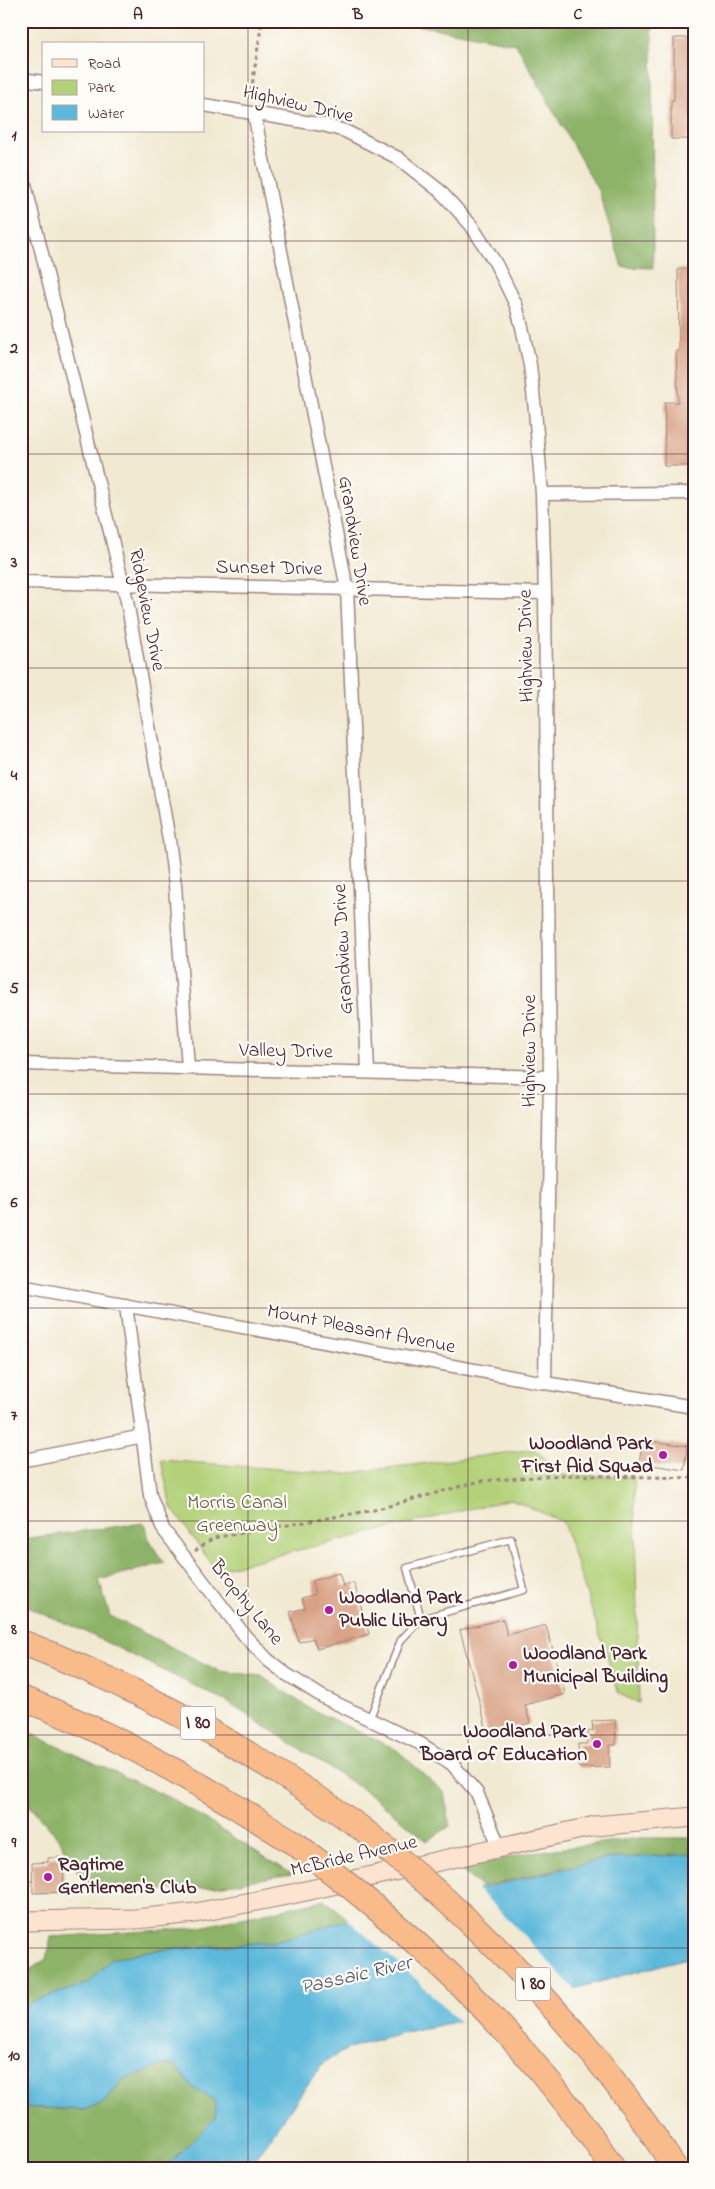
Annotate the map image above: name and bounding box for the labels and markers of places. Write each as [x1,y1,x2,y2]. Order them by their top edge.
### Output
place label: Woodland Park First Aid Squad [521,1430,654,1482]
marker: Woodland Park First Aid Squad [657,1449,669,1461]
place label: Woodland Park Public Library [339,1584,464,1637]
marker: Woodland Park Public Library [323,1604,335,1616]
place label: Woodland Park Municipal Building [523,1640,668,1693]
marker: Woodland Park Municipal Building [507,1659,519,1671]
place label: Woodland Park Board of Education [419,1718,588,1770]
marker: Woodland Park Board of Education [591,1738,603,1750]
place label: Ragtime Gentlemen's Club [58,1851,197,1903]
marker: Ragtime Gentlemen's Club [42,1871,54,1883]

